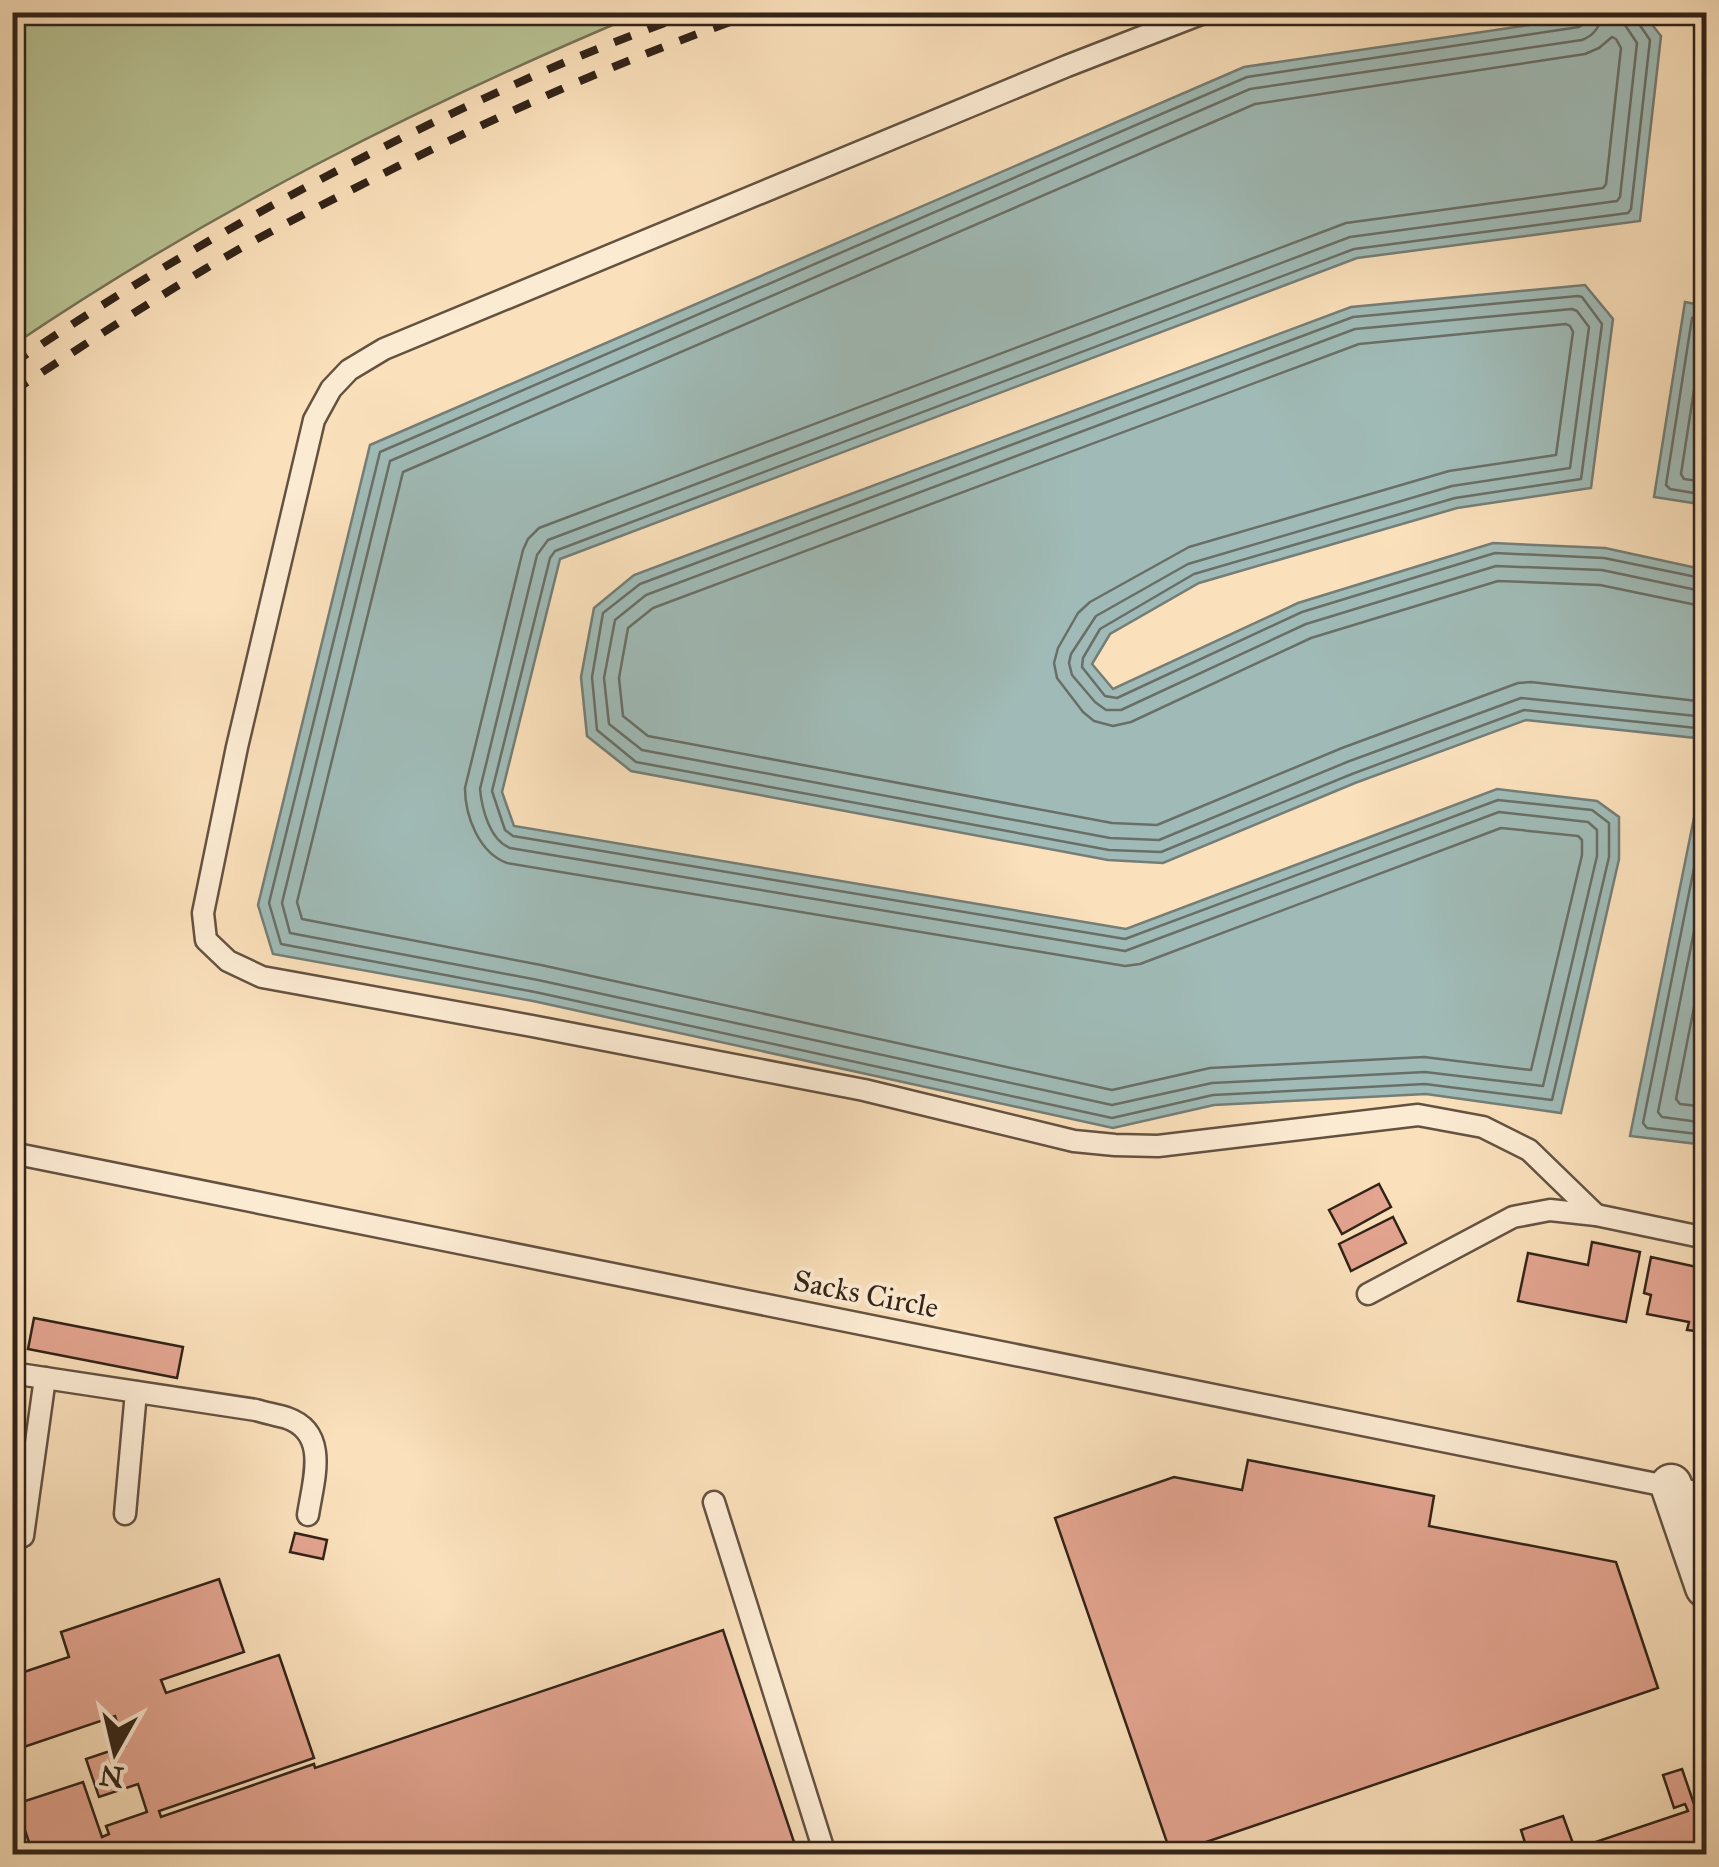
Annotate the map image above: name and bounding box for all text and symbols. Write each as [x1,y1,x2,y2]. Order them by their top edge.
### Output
street label: Sacks Circle [790,1262,942,1326]
north arrow [65,1702,165,1802]
text: N [97,1757,126,1795]

